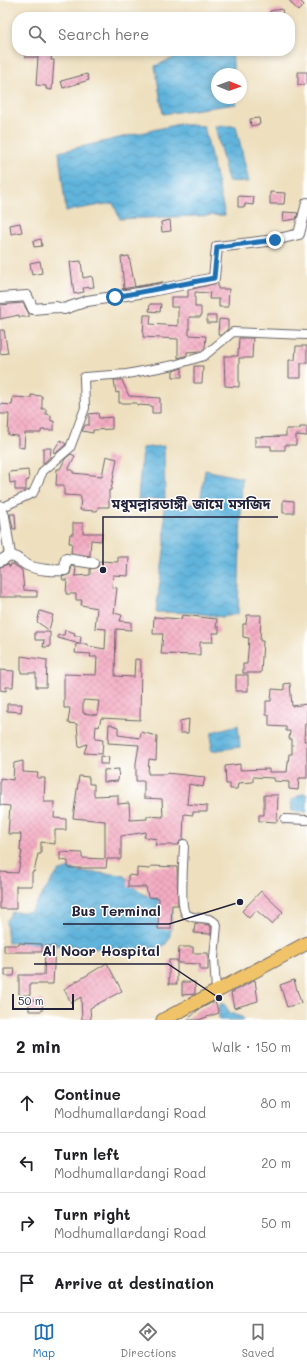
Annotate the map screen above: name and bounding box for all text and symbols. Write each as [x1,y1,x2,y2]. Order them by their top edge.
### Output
search box [12,12,295,56]
icon: search [26,23,48,45]
text: Search here [58,24,149,44]
north arrow [211,68,247,104]
route end [266,231,284,249]
route start [106,288,124,306]
callout: মধুমল্লারডাঙ্গী জামে মসজিদ [103,491,278,517]
text: মধুমল্লারডাঙ্গী জামে মসজিদ [110,494,272,513]
callout: Bus Terminal [63,898,169,924]
text: Bus Terminal [71,901,161,920]
callout: Al Noor Hospital [34,938,168,964]
text: Al Noor Hospital [42,941,160,960]
scale bar [12,992,74,1011]
text: 50 m [18,993,44,1008]
text: 2 min [16,1035,61,1057]
text: Walk · 150 m [211,1038,291,1055]
text: Continue [54,1084,121,1104]
icon: ahead [16,1092,38,1114]
text: 80 m [261,1094,291,1111]
text: Modhumallardangi Road [54,1104,206,1121]
text: Turn left [54,1144,119,1164]
icon: left [16,1152,38,1174]
text: 20 m [261,1154,291,1171]
text: Modhumallardangi Road [54,1164,206,1181]
text: Turn right [54,1204,131,1224]
icon: right [16,1212,38,1234]
text: 50 m [261,1214,291,1231]
text: Modhumallardangi Road [54,1224,206,1241]
icon: arrive [16,1272,38,1294]
text: Arrive at destination [54,1273,214,1293]
tab: Map [33,1321,55,1360]
tab: Directions [120,1321,176,1360]
tab: Saved [242,1321,274,1360]

